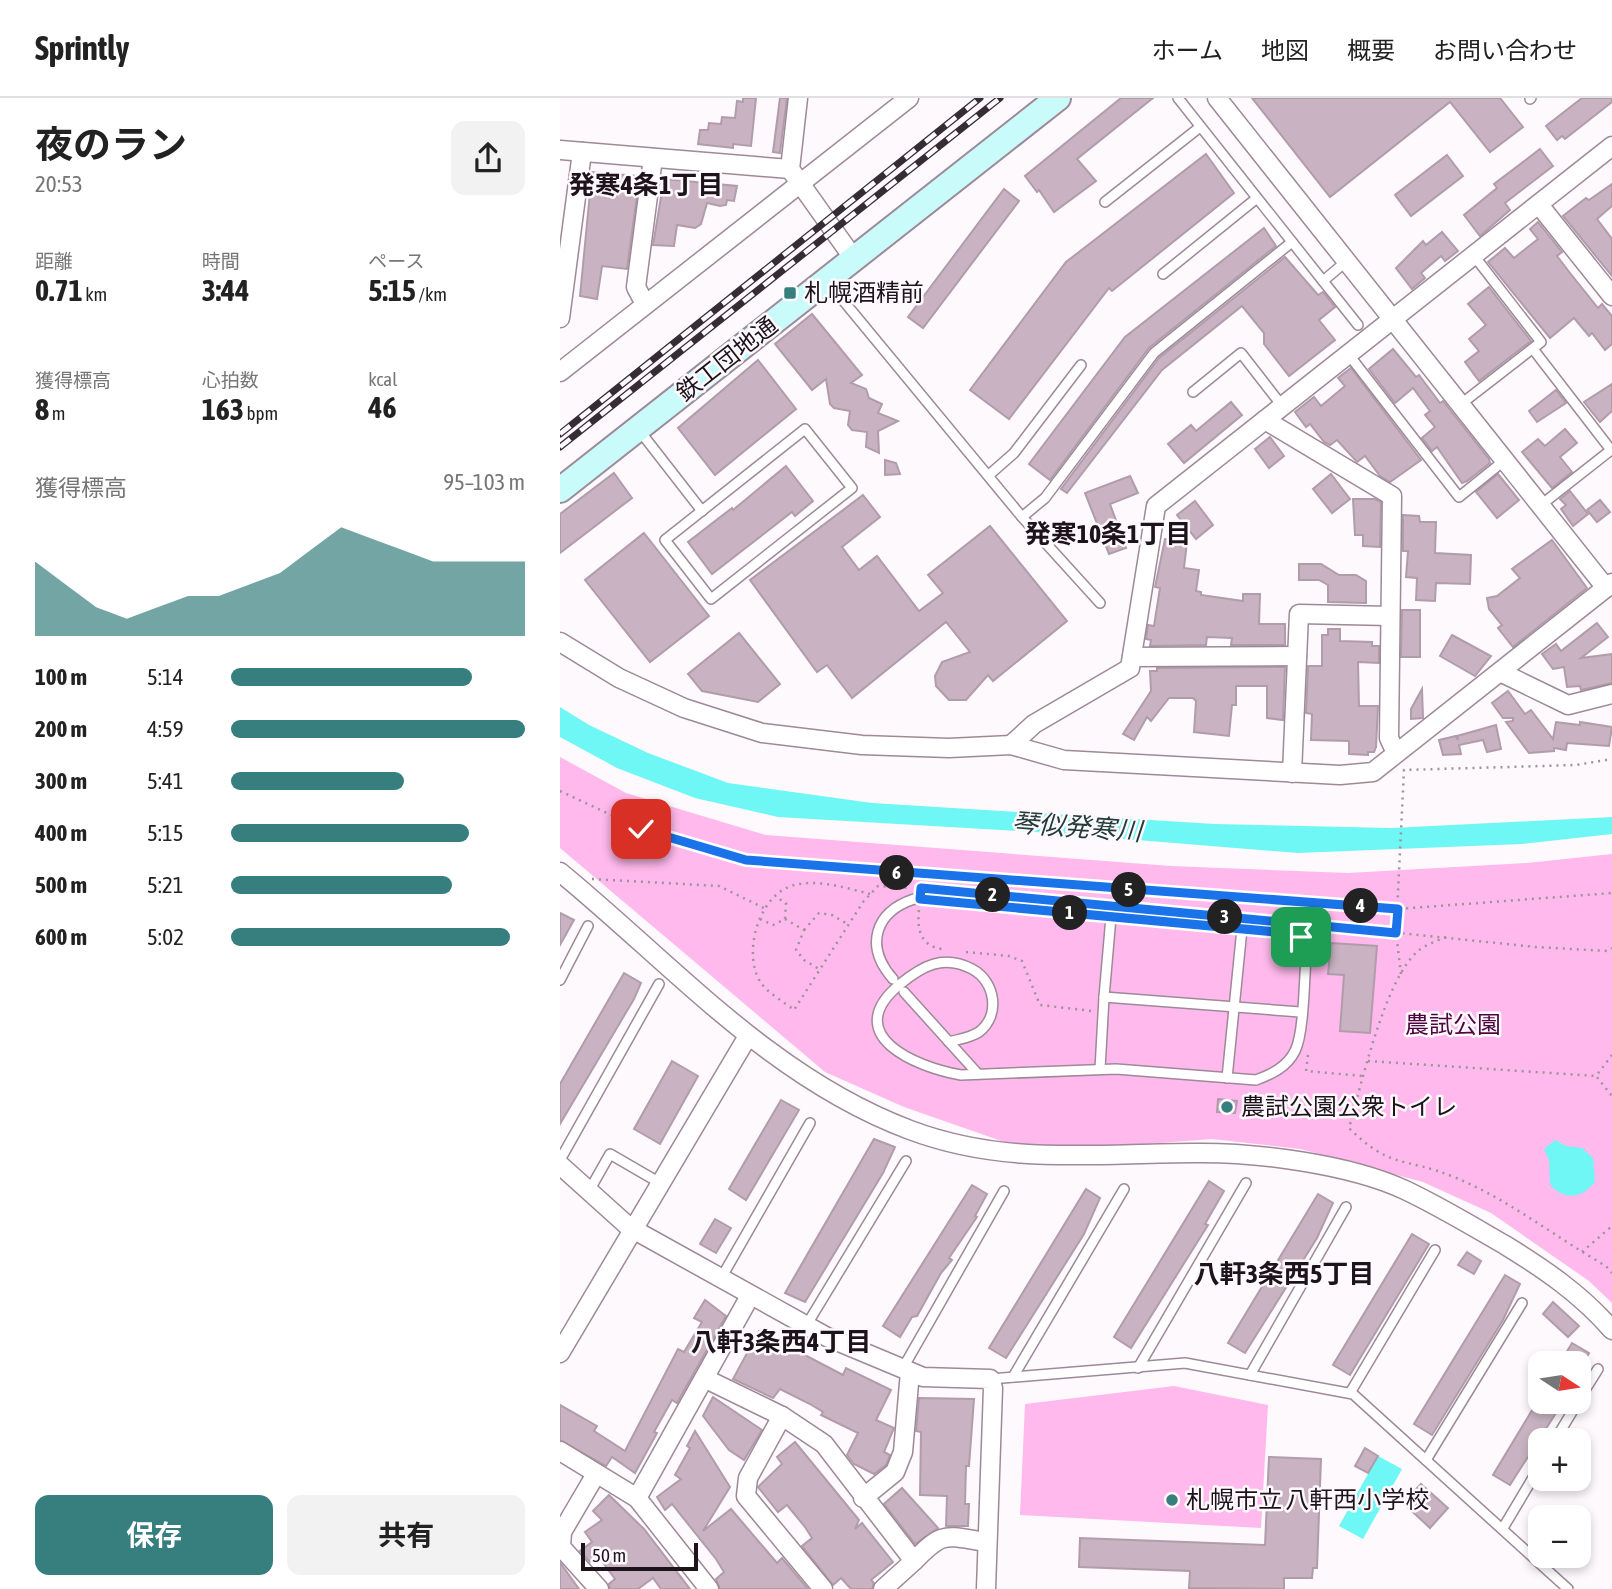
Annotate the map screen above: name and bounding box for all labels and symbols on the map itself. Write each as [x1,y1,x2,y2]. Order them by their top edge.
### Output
district label: 発寒4条1丁目 [569,170,723,200]
place label: 札幌酒精前 [804,279,924,306]
marker: 札幌酒精前 [782,285,798,301]
street label: 鉄工団地通 [671,311,782,406]
district label: 発寒10条1丁目 [1025,519,1191,549]
pin [611,799,671,859]
water label: 琴似発寒川 [1011,808,1146,847]
pin: 6 [880,856,914,890]
pin: 5 [1112,872,1146,908]
pin: 2 [976,878,1010,912]
pin: 4 [1344,888,1378,924]
pin: 1 [1052,896,1088,930]
pin: 3 [1208,900,1242,934]
pin [1271,907,1331,967]
park label: 農試公園 [1405,1011,1501,1038]
place label: 農試公園公衆トイレ [1241,1093,1457,1120]
marker: 農試公園公衆トイレ [1219,1099,1235,1115]
district label: 八軒3条西5丁目 [1194,1259,1374,1289]
district label: 八軒3条西4丁目 [691,1327,871,1357]
north arrow [1528,1351,1591,1414]
place label: 札幌市立 八軒西小学校 [1186,1486,1429,1513]
marker: 札幌市立 八軒西小学校 [1164,1492,1180,1508]
scale bar [581,1540,698,1572]

